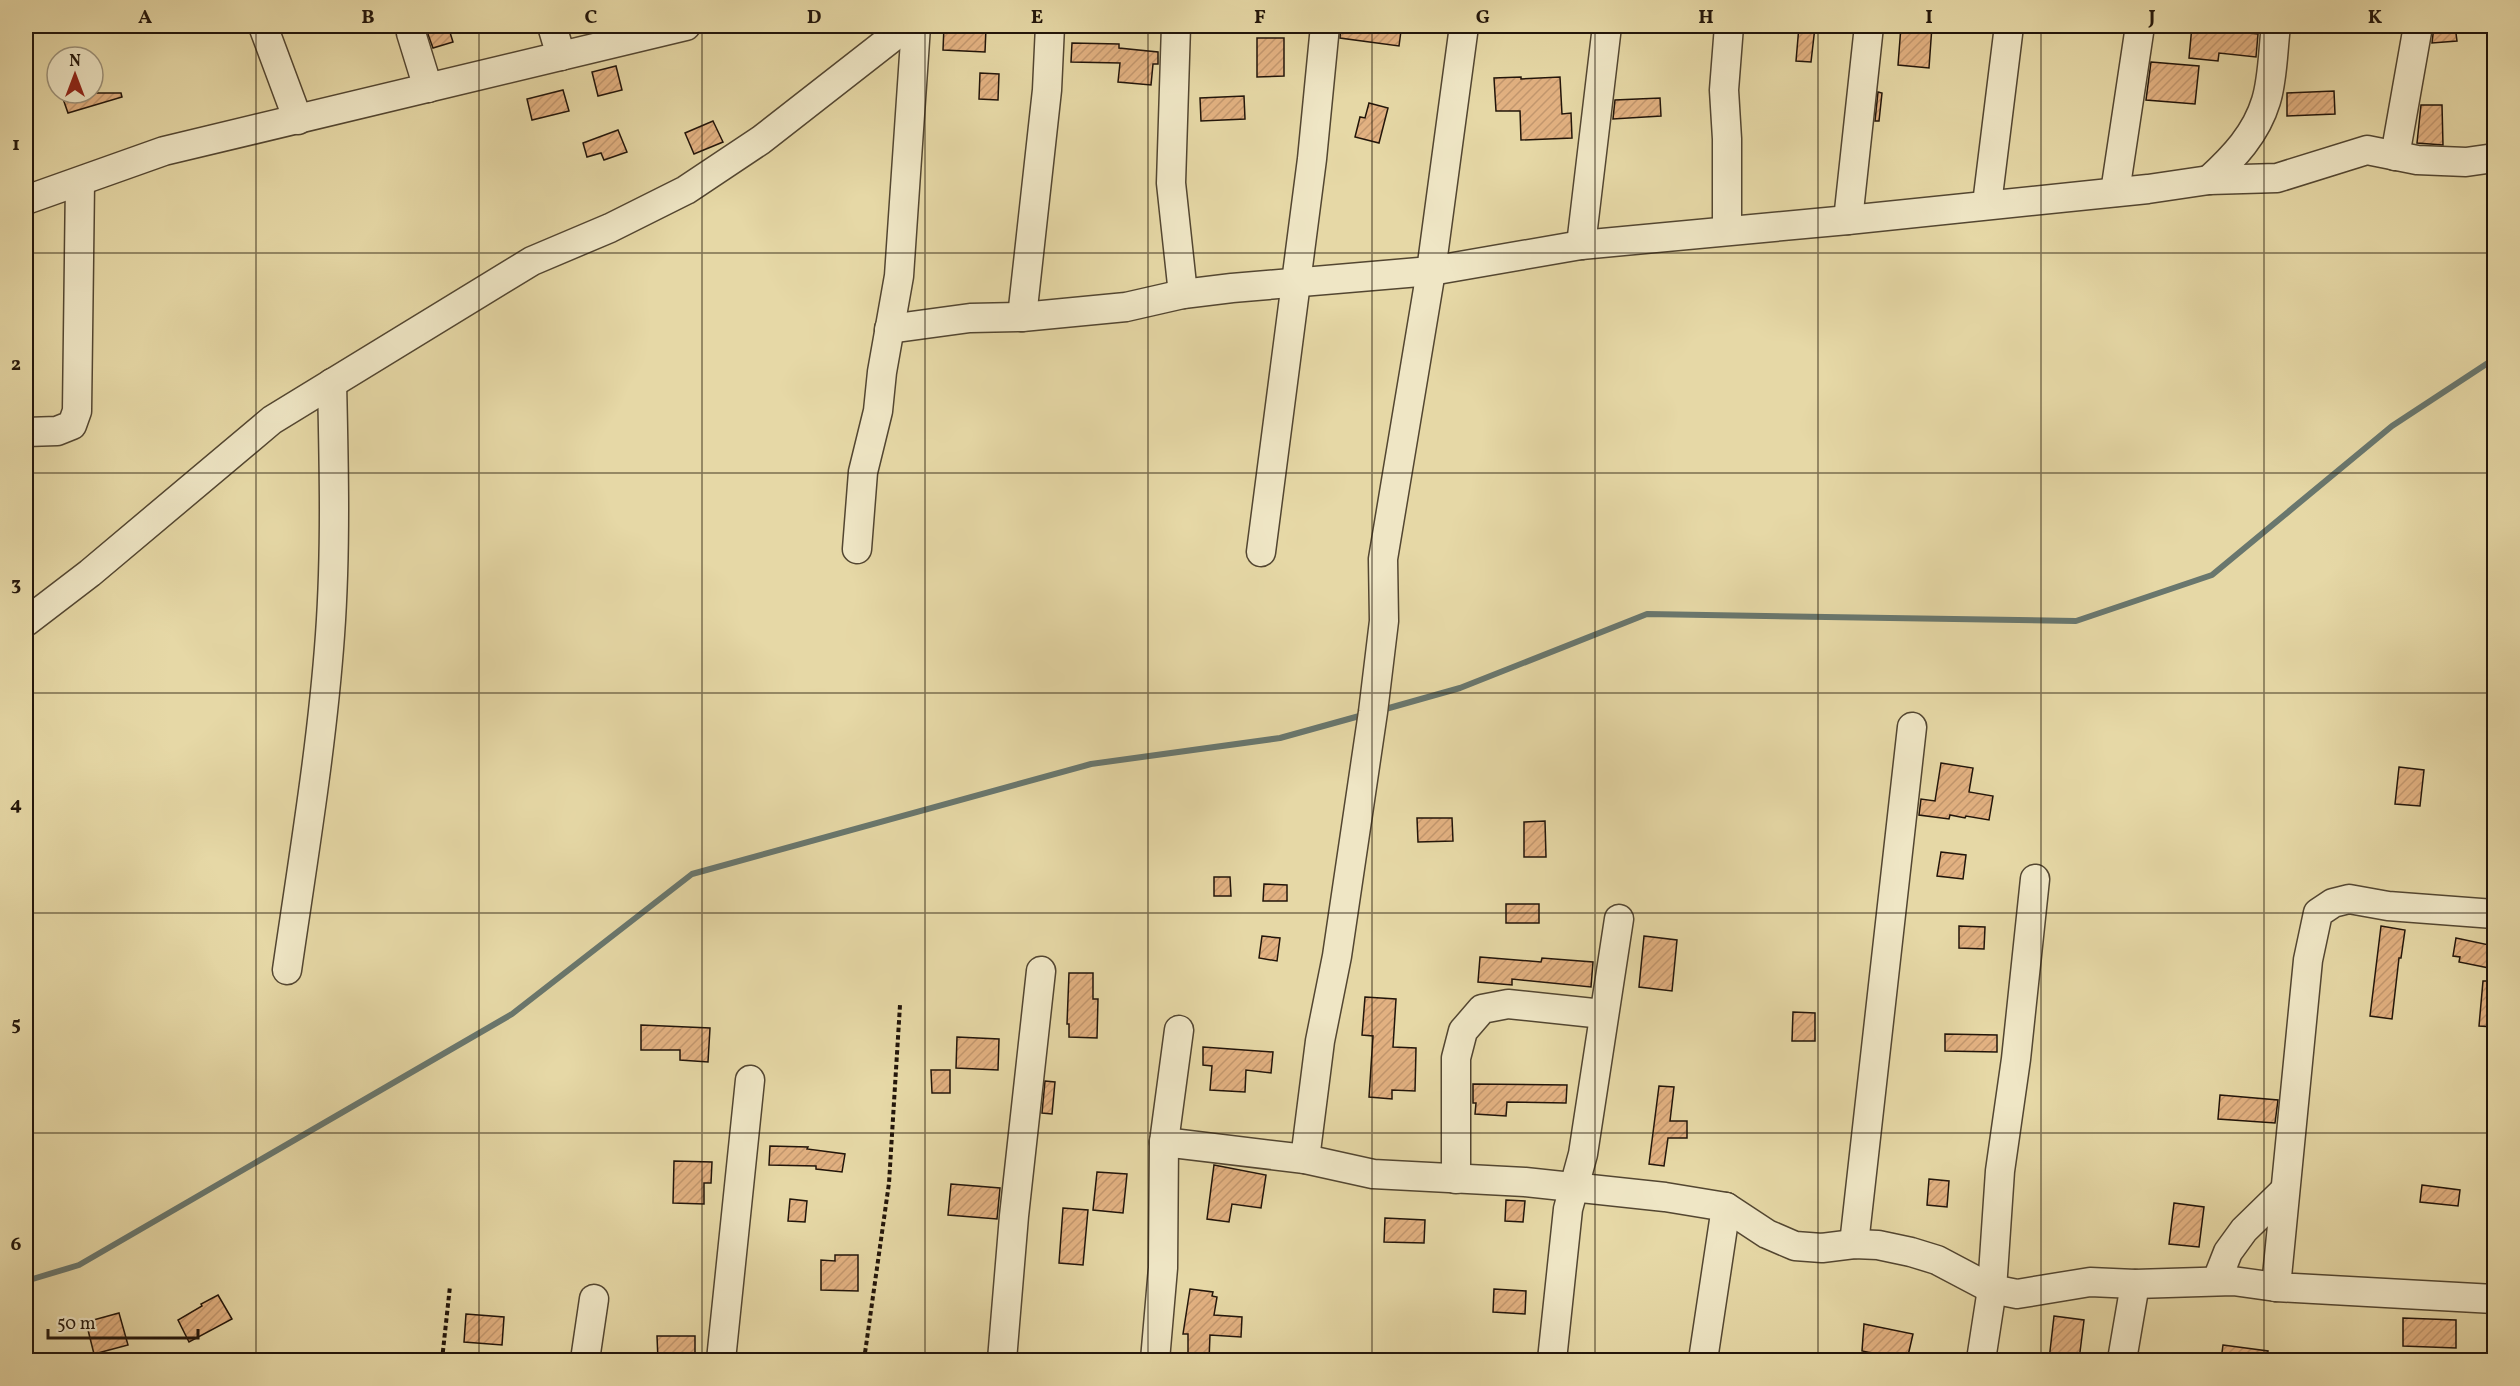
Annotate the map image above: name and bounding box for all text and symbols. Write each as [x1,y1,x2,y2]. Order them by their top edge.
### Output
text: A [138,4,152,32]
text: B [361,4,375,32]
text: C [585,4,598,32]
text: D [807,4,821,32]
text: E [1031,4,1043,32]
text: F [1254,4,1266,32]
text: G [1476,4,1490,32]
text: H [1698,4,1714,32]
text: I [1925,4,1933,32]
text: J [2147,4,2156,32]
text: K [2368,4,2383,32]
north arrow [45,45,105,105]
text: N [69,51,81,73]
text: 1 [12,131,20,159]
text: 2 [11,351,21,379]
text: 3 [11,571,21,599]
text: 4 [10,791,22,819]
text: 5 [11,1011,21,1039]
text: 6 [11,1231,22,1259]
scale bar [48,1302,198,1340]
text: 50 m [57,1312,96,1337]

